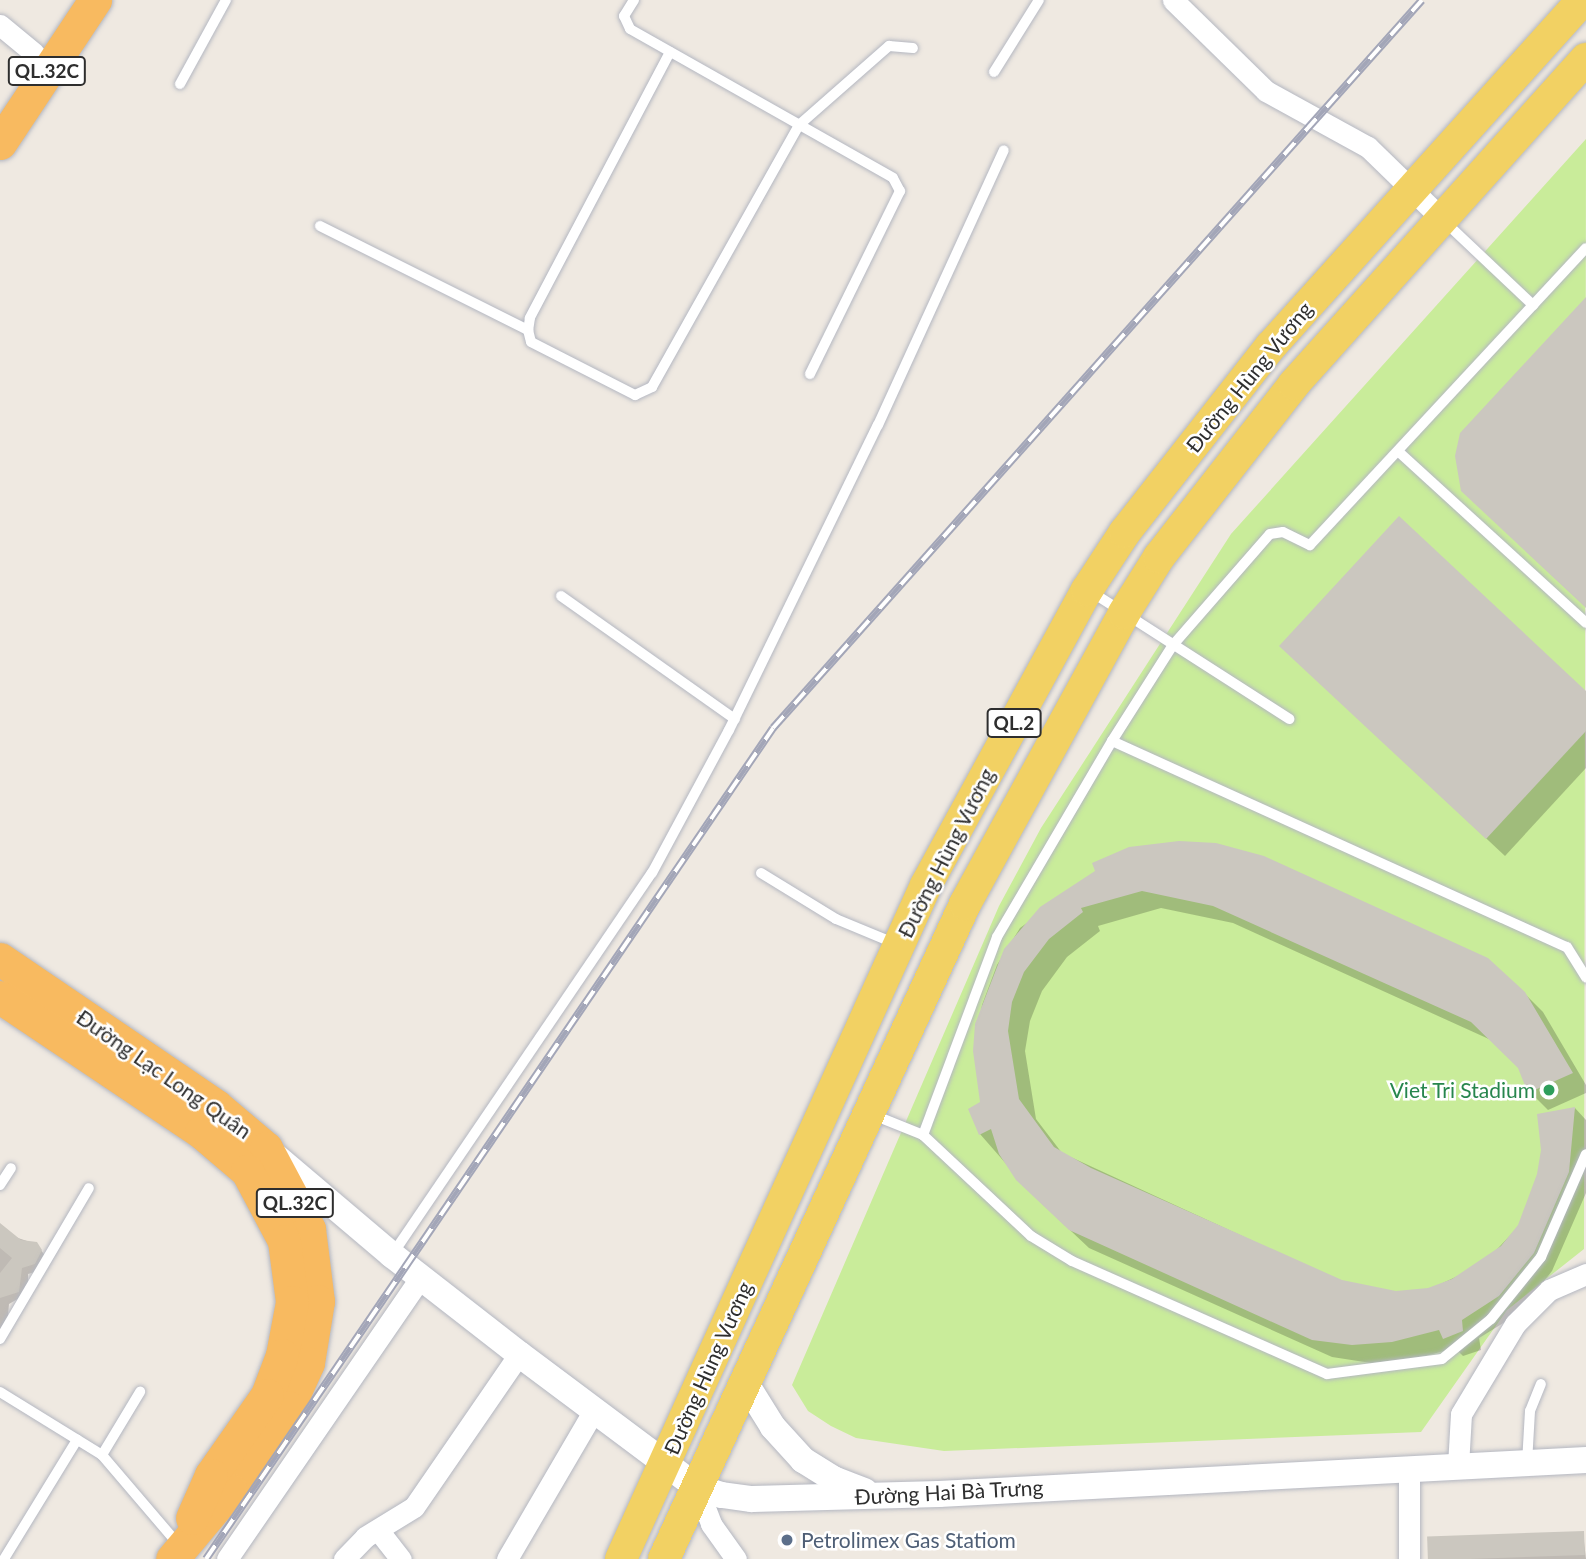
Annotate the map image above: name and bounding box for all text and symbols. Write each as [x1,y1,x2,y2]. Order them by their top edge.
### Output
road number: QL.32C [7,55,87,86]
street label: Đường Hùng Vương [1180,296,1318,458]
road number: QL.2 [986,708,1042,738]
street label: Đường Hùng Vương [892,764,1000,942]
street label: Đường Lạc Long Quân [72,1004,256,1144]
place label: Viet Tri Stadium [1389,1077,1535,1103]
marker: Viet Tri Stadium [1541,1082,1557,1098]
road number: QL.32C [255,1188,335,1218]
street label: Đường Hùng Vương [658,1277,758,1459]
street label: Đường Hai Bà Trưng [854,1474,1044,1510]
place label: Petrolimex Gas Statiom [801,1527,1016,1553]
marker: Petrolimex Gas Statiom [779,1532,795,1548]

